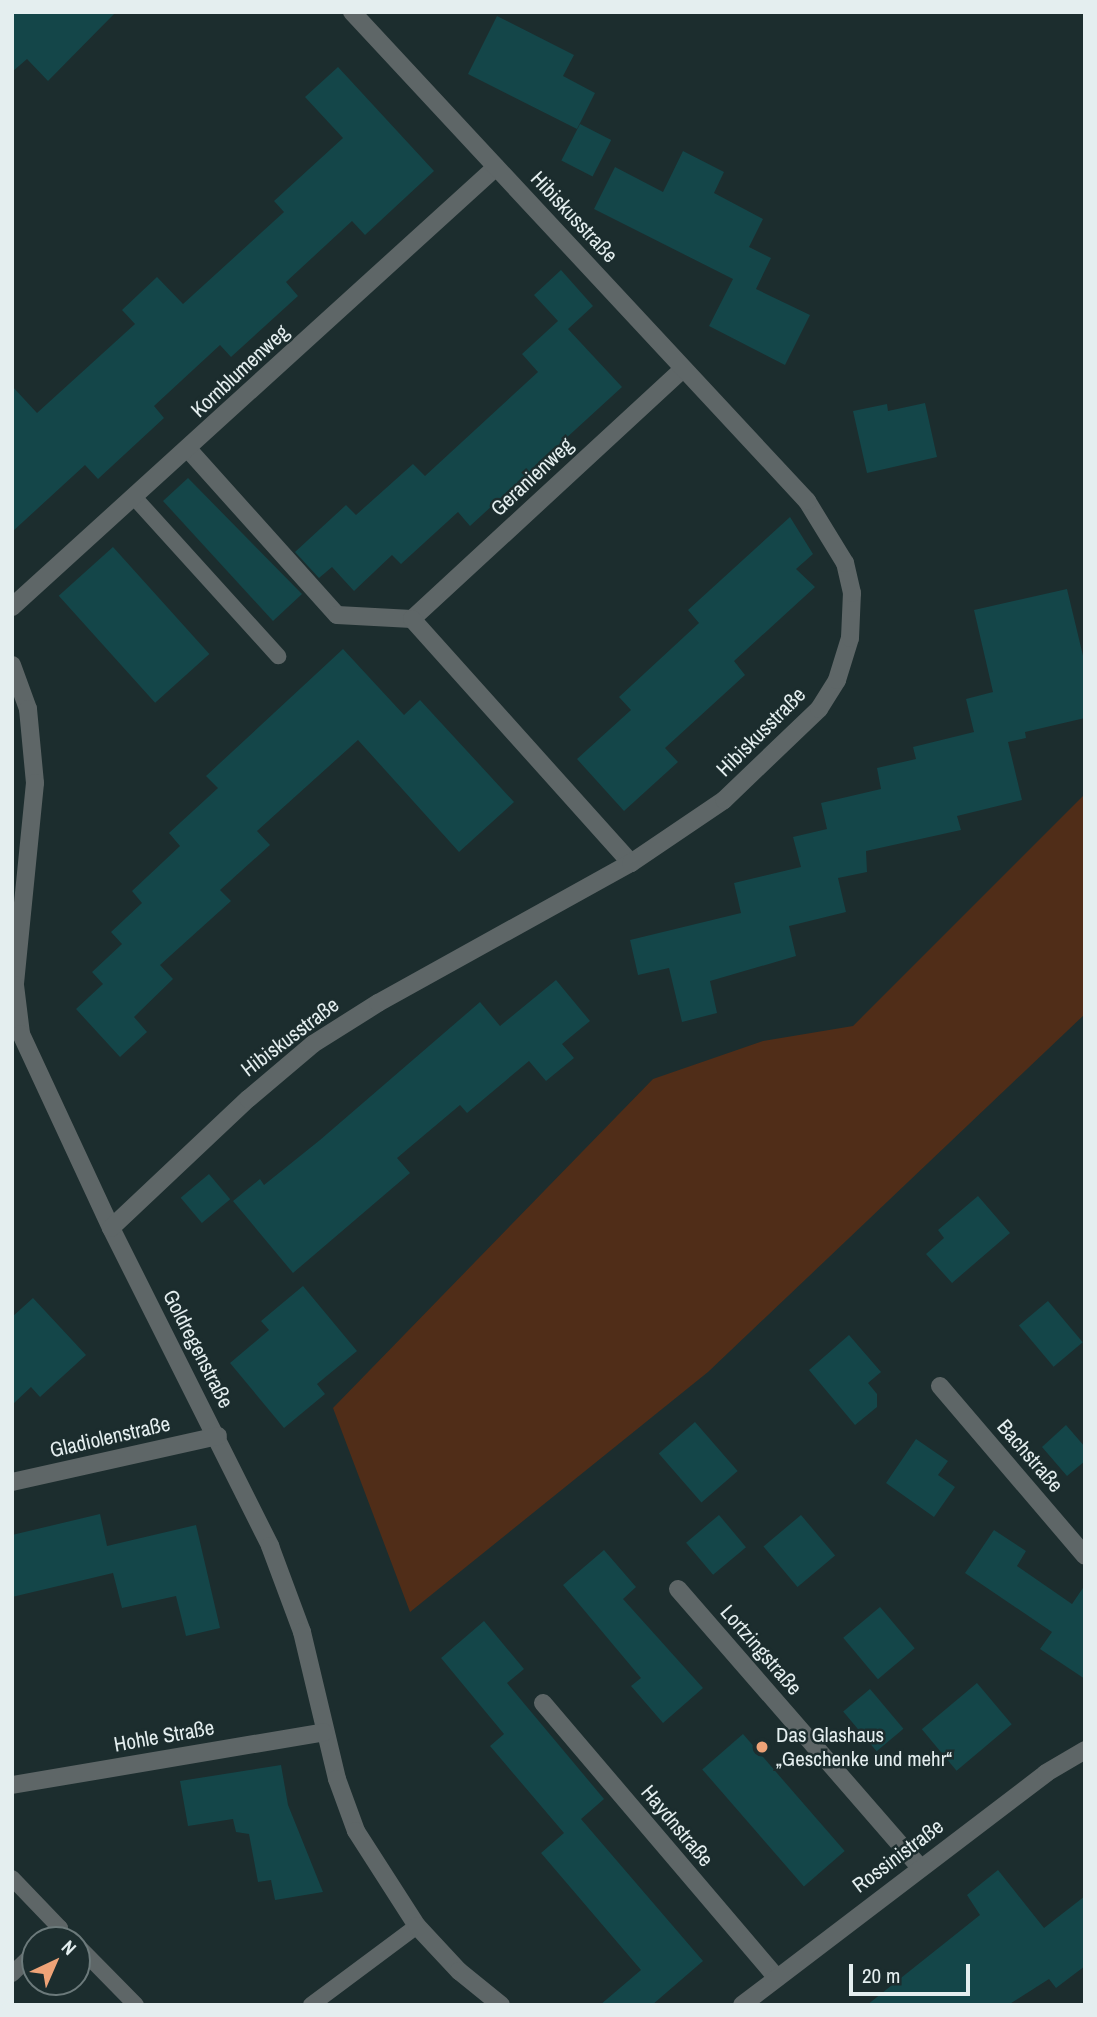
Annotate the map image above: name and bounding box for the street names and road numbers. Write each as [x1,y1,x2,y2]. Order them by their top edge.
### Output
street label: Hibiskusstraße [525,166,623,268]
street label: Kornblumenweg [186,319,294,423]
street label: Geranienweg [486,433,578,521]
street label: Hibiskusstraße [711,682,811,782]
street label: Hibiskusstraße [236,992,344,1082]
street label: Goldregenstraße [157,1286,239,1412]
street label: Gladiolenstraße [47,1411,173,1463]
street label: Bachstraße [992,1415,1068,1497]
street label: Lortzingstraße [715,1600,807,1700]
street label: Hohle Straße [112,1715,216,1757]
street label: Haydnstraße [636,1780,718,1872]
street label: Rossinistraße [848,1814,948,1898]

